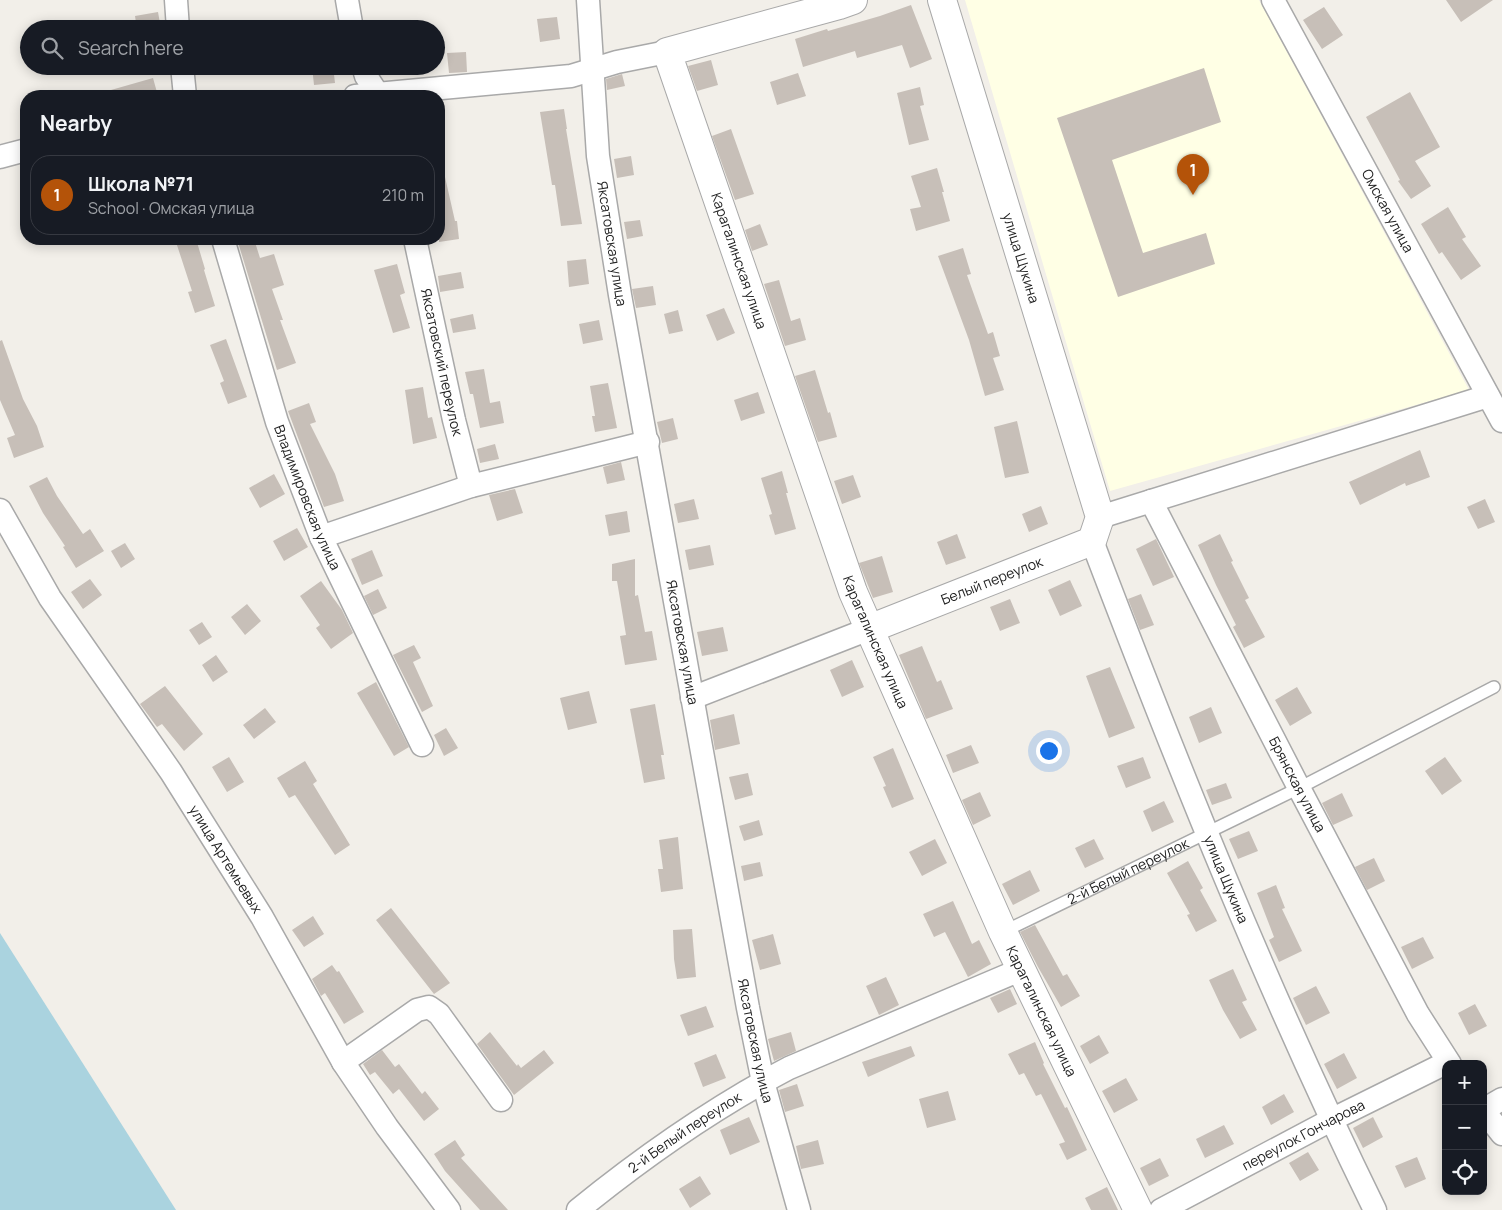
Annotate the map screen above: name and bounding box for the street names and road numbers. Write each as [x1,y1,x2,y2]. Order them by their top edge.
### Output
street label: Омская улица [1358,165,1419,256]
street label: Яксатовская улица [593,180,632,308]
street label: Карагалинская улица [707,190,772,331]
street label: улица Щукина [999,210,1044,305]
street label: Яксатовский переулок [417,287,468,439]
street label: Владимировская улица [270,422,346,573]
street label: Белый переулок [938,551,1046,609]
street label: Карагалинская улица [839,573,913,711]
street label: Яксатовская улица [662,578,703,706]
street label: Брянская улица [1265,733,1331,835]
street label: улица Артемьевых [185,801,267,917]
street label: улица Щукина [1200,832,1253,926]
street label: 2-й Белый переулок [1064,833,1192,908]
street label: Карагалинская улица [1002,942,1082,1080]
street label: Яксатовская улица [734,977,778,1105]
street label: 2-й Белый переулок [624,1087,745,1177]
street label: переулок Гончарова [1239,1095,1368,1174]

